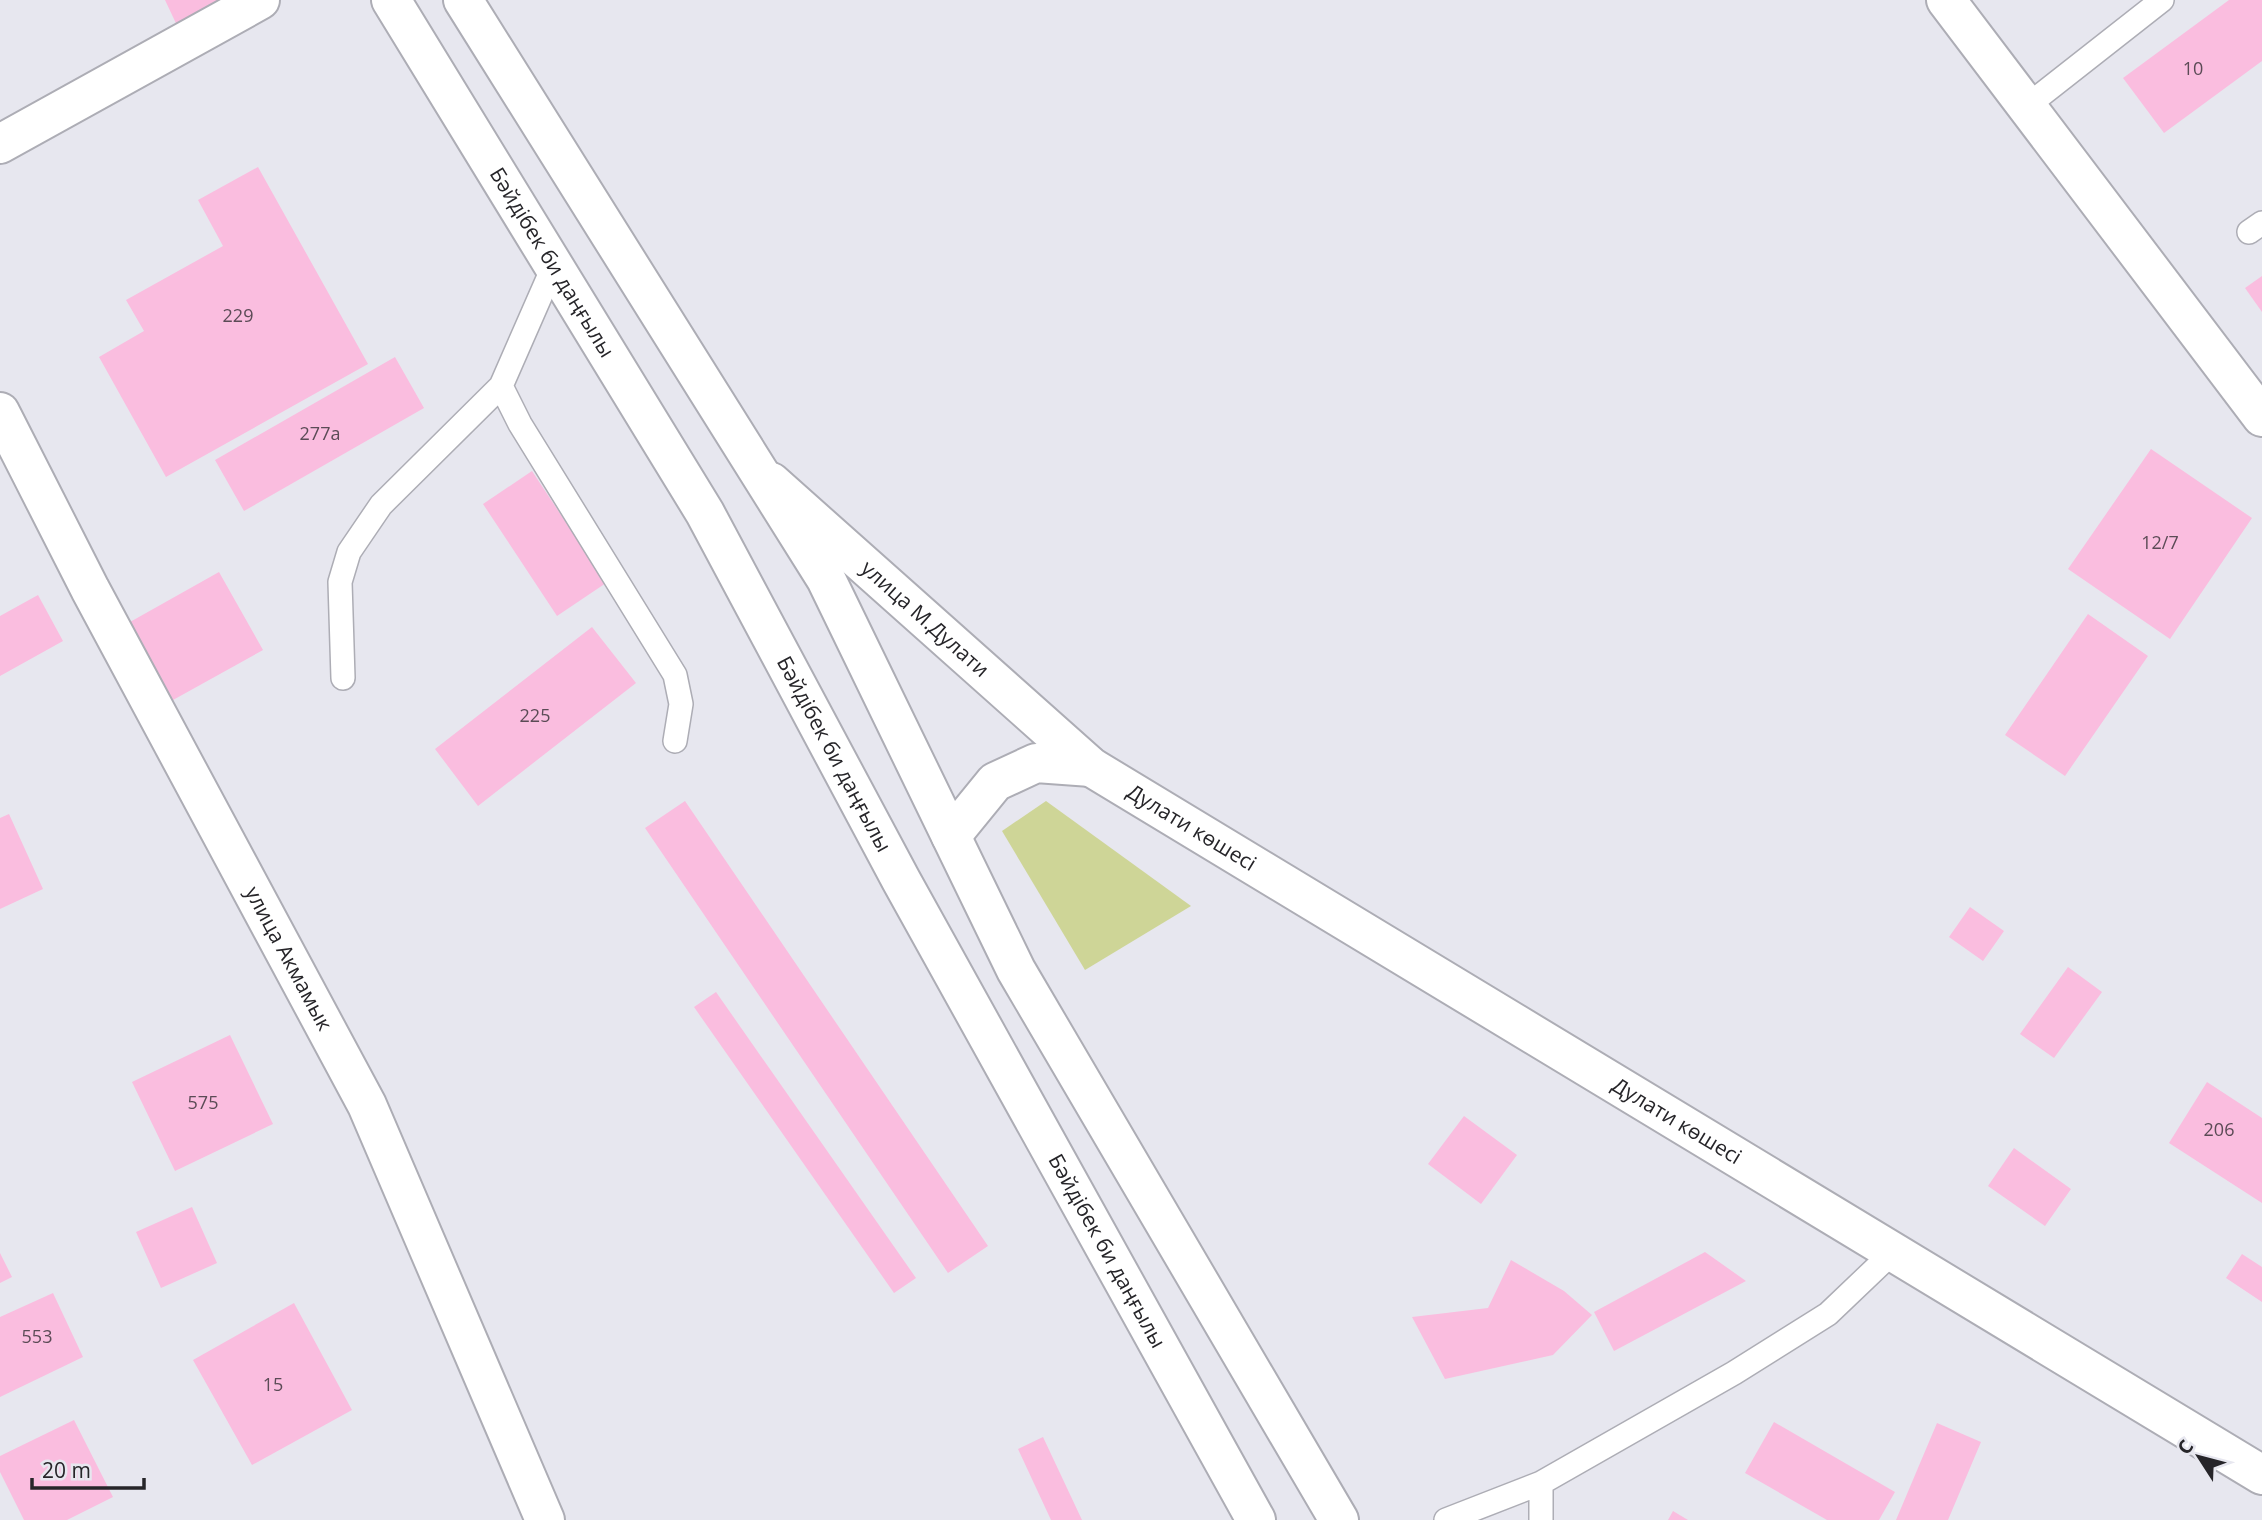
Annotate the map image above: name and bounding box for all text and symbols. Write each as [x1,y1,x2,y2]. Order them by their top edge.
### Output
house number: 10 [2183,56,2203,80]
street label: Бәйдібек би даңғылы [484,162,622,363]
house number: 229 [223,303,253,327]
house number: 277а [300,421,340,445]
house number: 12/7 [2141,530,2179,554]
street label: улица М.Дулати [856,554,995,683]
street label: Бәйдібек би даңғылы [771,651,898,857]
house number: 225 [520,703,550,727]
street label: Дулати көшесі [1122,777,1262,877]
street label: улица Акмамык [239,881,339,1035]
street label: Дулати көшесі [1607,1070,1747,1170]
house number: 575 [188,1090,218,1114]
house number: 206 [2204,1117,2234,1141]
street label: Бәйдібек би даңғылы [1043,1149,1173,1353]
house number: 553 [22,1324,52,1348]
house number: 15 [263,1372,283,1396]
north arrow [2164,1422,2234,1492]
text: С [2171,1434,2199,1460]
scale bar [32,1446,144,1490]
text: 20 m [42,1456,91,1484]

